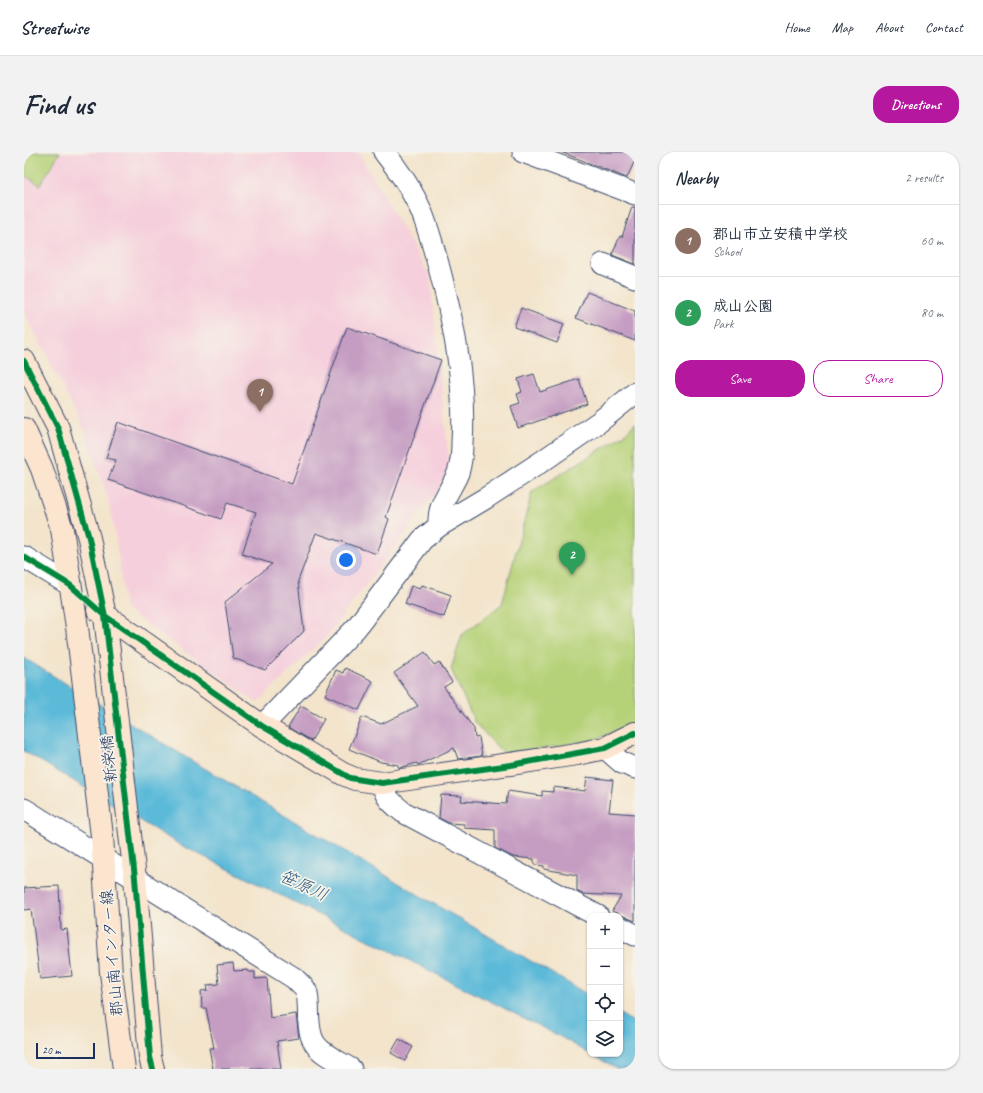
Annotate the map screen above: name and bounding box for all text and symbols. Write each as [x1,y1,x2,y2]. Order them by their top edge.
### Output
text: Streetwise [20,16,88,40]
text: Home [784,19,810,36]
text: Map [832,19,853,36]
text: About [875,19,903,36]
text: Contact [925,19,963,36]
button: Directions [873,86,959,123]
text: Find us [24,87,94,122]
text: Nearby [675,168,718,189]
text: 2 results [905,170,943,186]
text: 郡山市立安積中学校 [713,225,848,244]
text: 1 [685,233,691,249]
text: 60 m [921,233,943,249]
text: School [713,244,741,260]
text: 成山公園 [713,297,773,316]
text: 2 [685,305,691,321]
text: 80 m [921,305,943,321]
text: Park [713,316,734,332]
button: Save [675,360,805,397]
button: Share [813,360,943,397]
pin: 1 [247,379,273,412]
pin: 2 [559,542,585,575]
your location [336,550,356,570]
street label: 新栄橋 [97,734,121,784]
water label: 笹原川 [276,865,331,906]
street label: 郡山南インター線 [96,889,128,1017]
map controls [587,913,623,1057]
button: + [587,913,623,949]
button: − [587,949,623,985]
button: locate [587,985,623,1021]
button: layers [587,1021,623,1057]
scale bar [36,1041,95,1060]
text: 20 m [42,1043,61,1057]

